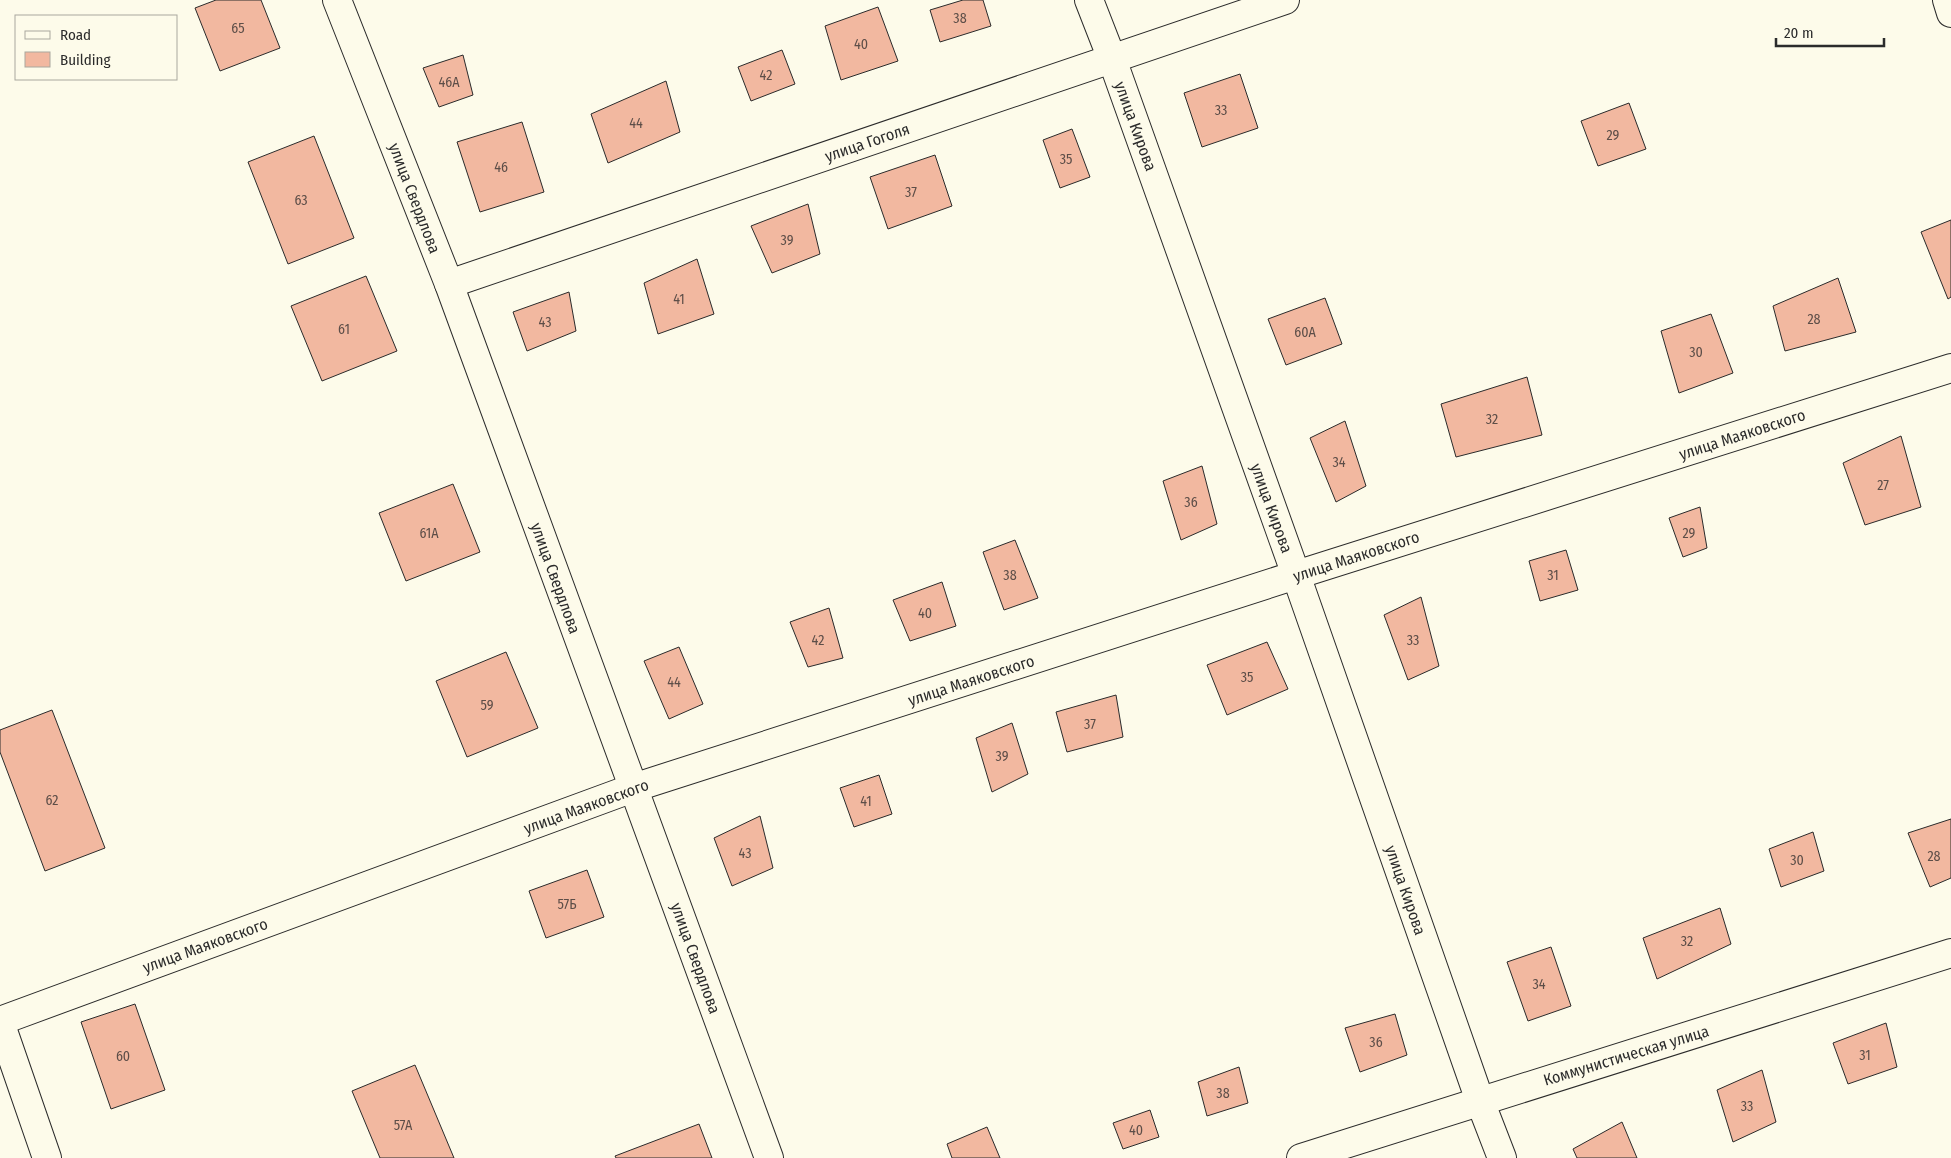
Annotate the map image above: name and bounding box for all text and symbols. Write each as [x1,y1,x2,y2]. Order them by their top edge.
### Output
house number: 38 [953,10,967,27]
legend [15,15,178,80]
scale bar [1776,15,1884,47]
house number: 65 [231,20,245,37]
text: 20 m [1784,24,1814,42]
text: Road [60,26,91,44]
house number: 40 [854,36,868,53]
text: Building [60,51,111,69]
house number: 42 [760,67,772,84]
house number: 46А [438,74,460,91]
street label: улица Кирова [1111,79,1161,174]
house number: 33 [1215,102,1227,119]
house number: 44 [629,115,643,132]
street label: улица Гоголя [822,119,912,166]
house number: 29 [1607,127,1620,144]
street label: улица Свердлова [385,140,444,256]
house number: 35 [1060,151,1072,168]
house number: 46 [494,159,508,176]
house number: 37 [905,184,917,201]
house number: 63 [294,192,308,209]
house number: 39 [781,232,794,249]
house number: 41 [673,291,685,308]
house number: 28 [1807,311,1821,328]
house number: 43 [539,314,551,331]
house number: 61 [338,321,350,338]
house number: 60А [1294,324,1316,341]
house number: 30 [1689,344,1703,361]
street label: улица Маяковского [1677,405,1808,464]
house number: 32 [1486,411,1498,428]
house number: 34 [1332,454,1346,471]
street label: улица Кирова [1247,461,1297,556]
house number: 27 [1877,477,1889,494]
house number: 36 [1184,494,1198,511]
street label: улица Свердлова [527,520,584,636]
house number: 61А [419,525,439,542]
house number: 29 [1683,525,1696,542]
street label: улица Маяковского [1291,527,1422,586]
house number: 38 [1003,567,1017,584]
house number: 31 [1547,567,1559,584]
house number: 40 [918,605,932,622]
house number: 42 [812,632,824,649]
house number: 33 [1407,632,1419,649]
street label: улица Маяковского [906,651,1037,710]
house number: 35 [1241,669,1253,686]
house number: 44 [667,674,681,691]
house number: 59 [480,697,494,714]
house number: 37 [1084,716,1096,733]
house number: 39 [996,748,1009,765]
street label: улица Маяковского [521,775,651,838]
house number: 62 [46,792,59,809]
house number: 41 [860,793,872,810]
street label: улица Кирова [1381,843,1430,938]
house number: 43 [739,845,751,862]
house number: 28 [1927,848,1941,865]
house number: 30 [1790,852,1804,869]
house number: 57Б [557,896,577,913]
street label: улица Свердлова [667,900,724,1016]
street label: улица Маяковского [140,914,270,977]
house number: 32 [1681,933,1693,950]
house number: 34 [1532,976,1546,993]
street label: Коммунистическая улица [1541,1021,1711,1090]
house number: 36 [1369,1034,1383,1051]
house number: 31 [1859,1047,1871,1064]
house number: 60 [116,1048,130,1065]
house number: 38 [1216,1085,1230,1102]
house number: 33 [1741,1098,1753,1115]
house number: 57А [394,1117,413,1134]
house number: 40 [1129,1122,1143,1139]

